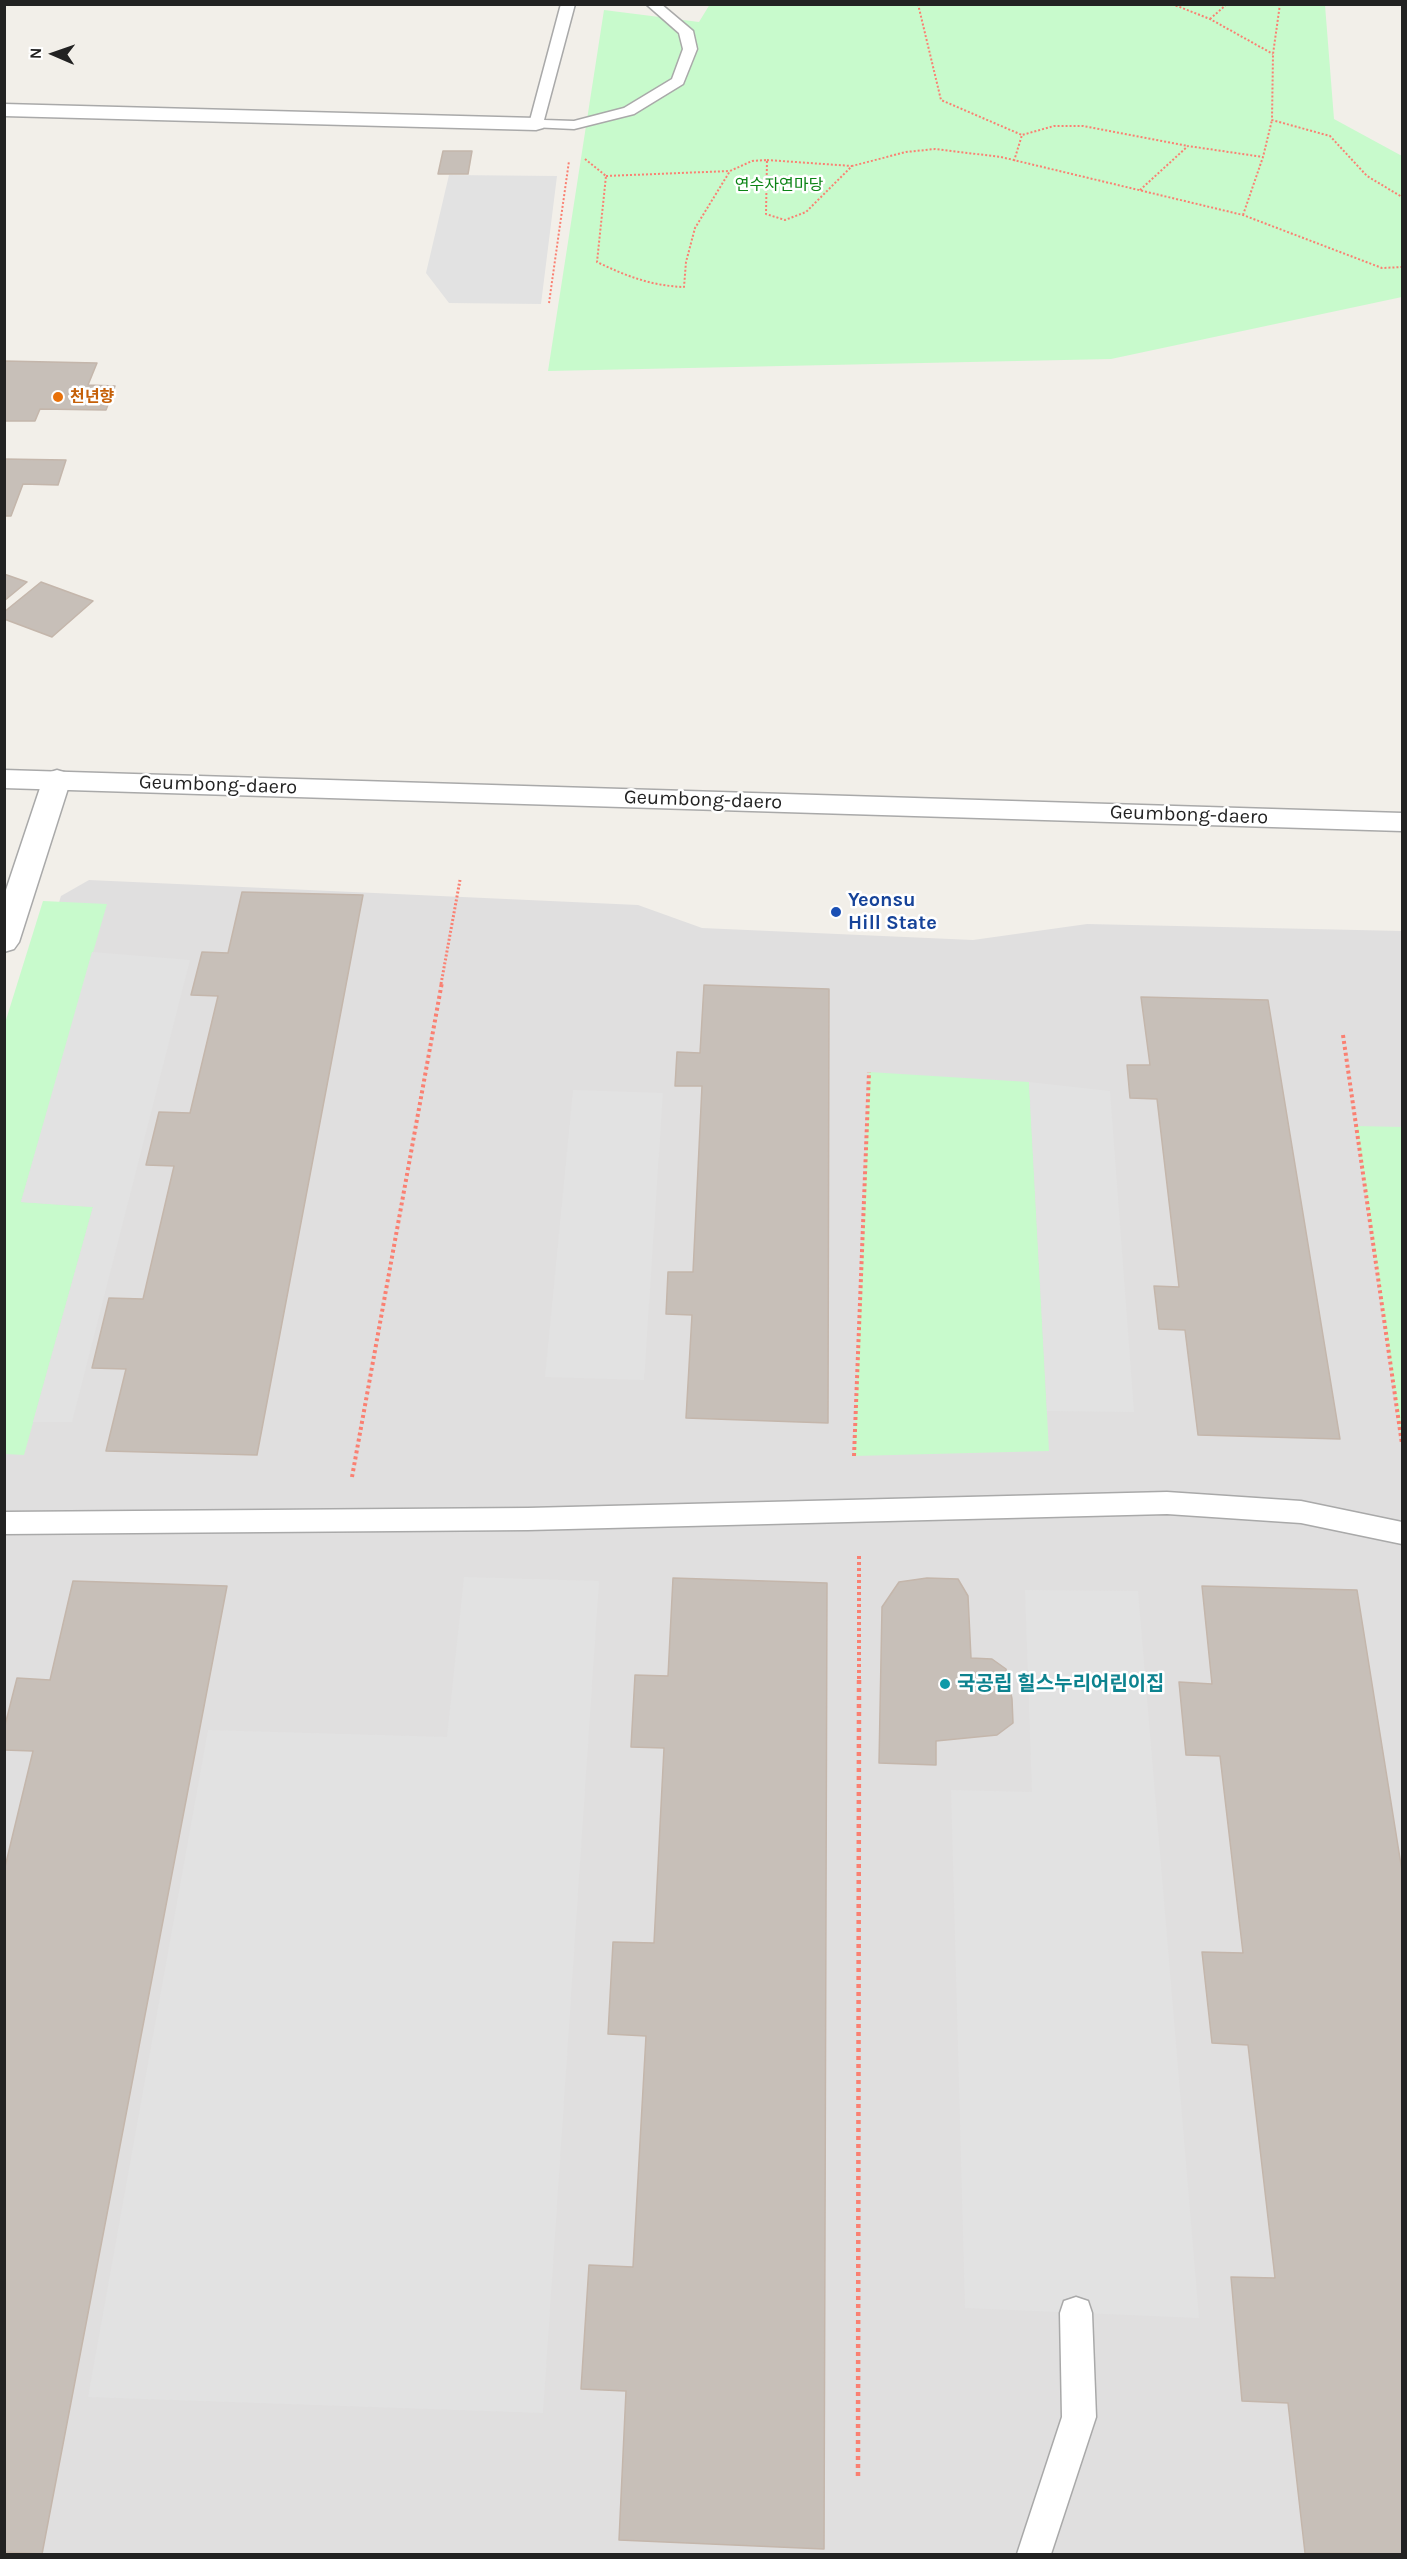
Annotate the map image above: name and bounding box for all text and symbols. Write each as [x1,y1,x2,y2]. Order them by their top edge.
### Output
north arrow [24,24,84,84]
text: N [26,47,45,59]
park label: 연수자연마당 [735,175,823,195]
place label: 천년향 [70,387,114,407]
marker: 천년향 [51,390,65,404]
street label: Geumbong-daero [138,770,298,800]
street label: Geumbong-daero [623,785,783,815]
street label: Geumbong-daero [1109,800,1269,830]
place label: Yeonsu Hill State [848,888,937,935]
marker: Yeonsu Hill State [829,905,843,919]
place label: 국공립 힐스누리어린이집 [957,1672,1164,1696]
marker: 국공립 힐스누리어린이집 [938,1677,952,1691]

